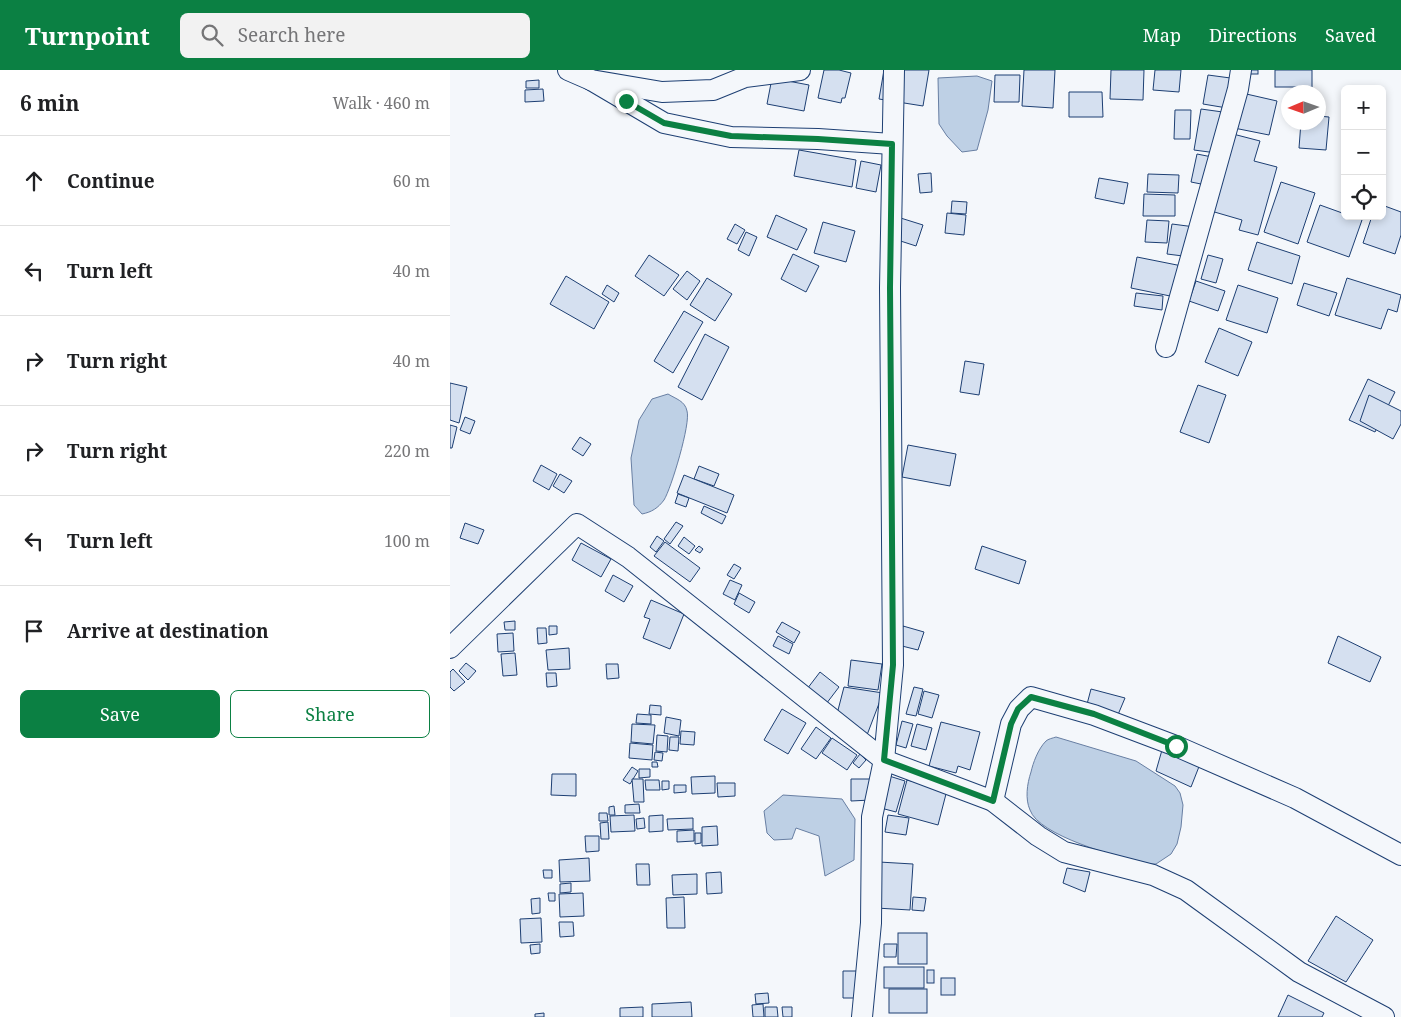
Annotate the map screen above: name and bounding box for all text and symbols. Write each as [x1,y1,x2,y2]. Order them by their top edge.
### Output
search box [180,13,530,58]
text: Turnpoint [25,19,150,52]
icon: search [198,21,226,49]
text: Search here [238,22,346,48]
text: Map [1143,23,1181,47]
text: Directions [1209,23,1297,47]
text: Saved [1325,23,1376,47]
north arrow [1281,85,1326,130]
map controls [1341,85,1386,220]
button: + [1341,85,1386,130]
text: 6 min [20,89,79,117]
route end [615,90,638,113]
text: Walk · 460 m [333,92,430,114]
button: − [1341,130,1386,175]
icon: ahead [20,167,48,195]
text: Continue [67,168,155,194]
text: 60 m [393,170,430,192]
button: locate [1341,175,1386,220]
icon: left [20,257,48,285]
text: Turn left [67,258,153,284]
text: 40 m [393,260,430,282]
icon: right [20,347,48,375]
text: Turn right [67,348,167,374]
text: 40 m [393,350,430,372]
icon: right [20,437,48,465]
text: Turn right [67,438,167,464]
text: 220 m [384,440,430,462]
icon: left [20,527,48,555]
text: Turn left [67,528,153,554]
text: 100 m [384,530,430,552]
icon: arrive [20,617,48,645]
text: Arrive at destination [67,618,269,644]
button: Save [20,690,220,738]
button: Share [230,690,430,738]
route start [1165,735,1188,758]

